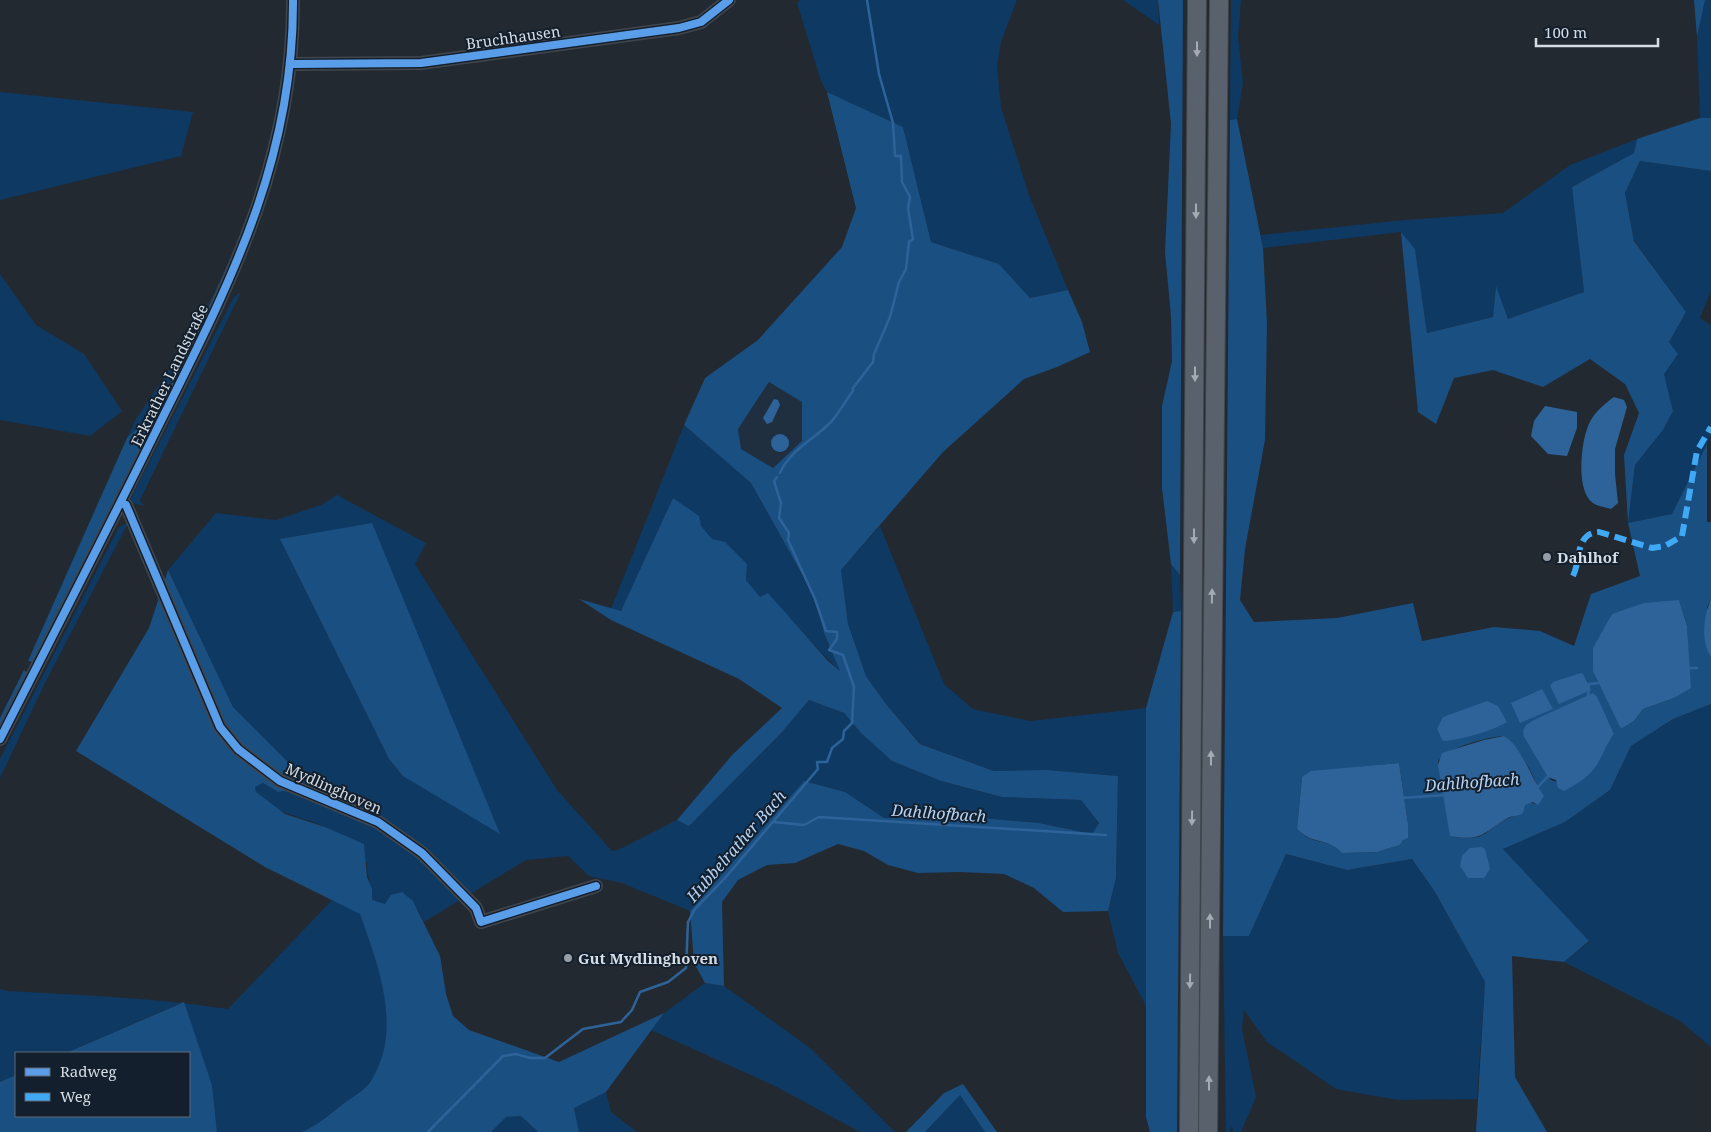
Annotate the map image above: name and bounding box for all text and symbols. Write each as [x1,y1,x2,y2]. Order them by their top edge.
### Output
scale bar [1536,15,1658,47]
street label: Bruchhausen [464,20,562,54]
text: 100 m [1544,22,1587,42]
one-way arrow [1193,41,1201,57]
one-way arrow [1192,203,1200,219]
street label: Erkrather Landstraße [126,301,212,449]
one-way arrow [1191,366,1199,382]
one-way arrow [1190,528,1198,544]
place label: Dahlhof [1557,547,1620,567]
marker: Dahlhof [1541,551,1553,563]
one-way arrow [1208,588,1216,604]
one-way arrow [1207,750,1215,766]
street label: Mydlinghoven [283,758,386,818]
water label: Dahlhofbach [1423,768,1520,796]
water label: Hubbelrather Bach [681,785,791,907]
water label: Dahlhofbach [890,799,987,827]
one-way arrow [1188,810,1196,826]
one-way arrow [1206,913,1214,929]
place label: Gut Mydlinghoven [578,948,718,968]
marker: Gut Mydlinghoven [562,952,574,964]
one-way arrow [1186,973,1194,989]
legend [15,1052,190,1117]
text: Radweg [60,1061,117,1081]
one-way arrow [1205,1075,1213,1091]
text: Weg [60,1086,91,1106]

